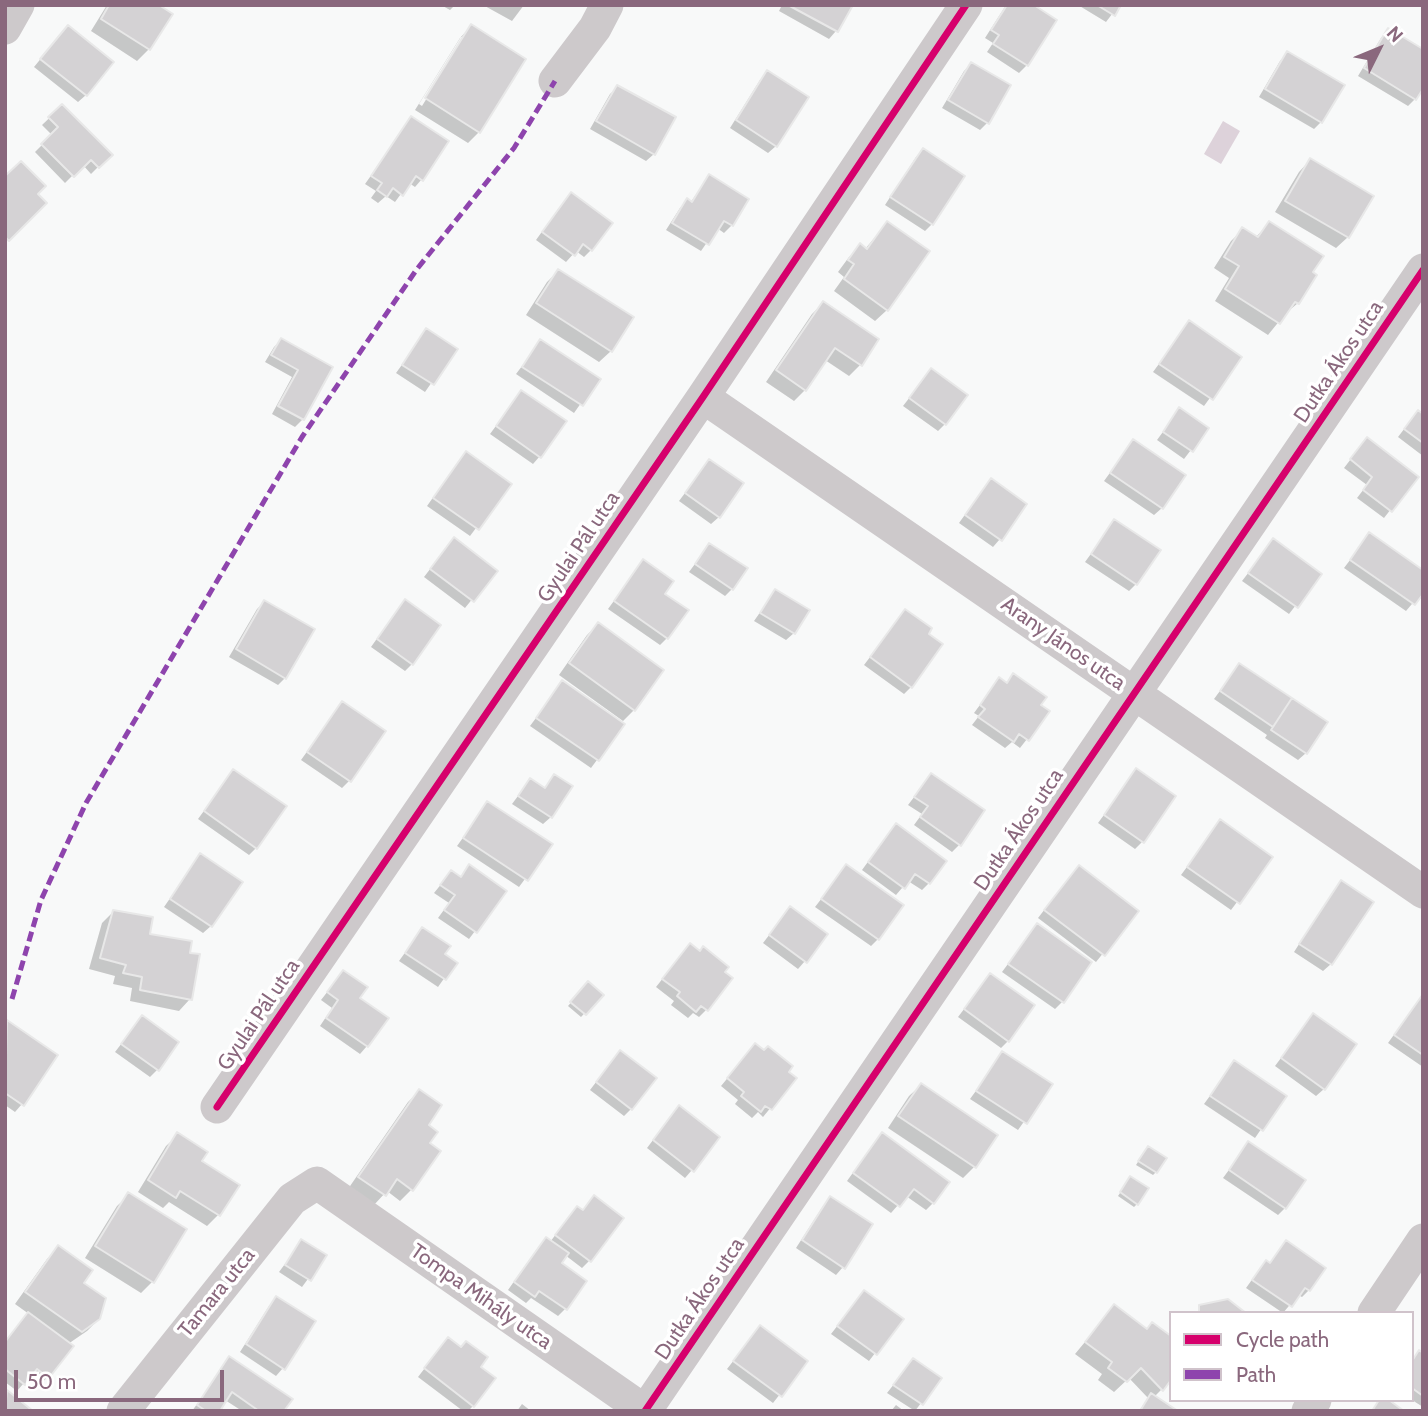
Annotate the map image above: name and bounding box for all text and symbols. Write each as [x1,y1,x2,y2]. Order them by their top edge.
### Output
north arrow [1344,14,1414,84]
text: N [1382,22,1408,47]
street label: Dutka Ákos utca [1289,296,1389,428]
street label: Gyulai Pál utca [533,487,625,607]
street label: Arany János utca [996,592,1130,696]
street label: Dutka Ákos utca [969,764,1069,896]
street label: Gyulai Pál utca [213,955,305,1075]
street label: Dutka Ákos utca [650,1233,750,1365]
street label: Tompa Mihály utca [406,1239,556,1355]
street label: Tamara utca [173,1243,261,1343]
legend [1169,1311,1414,1402]
text: Cycle path [1236,1327,1329,1352]
scale bar [18,1356,228,1400]
text: Path [1236,1362,1276,1387]
text: 50 m [27,1369,76,1394]

